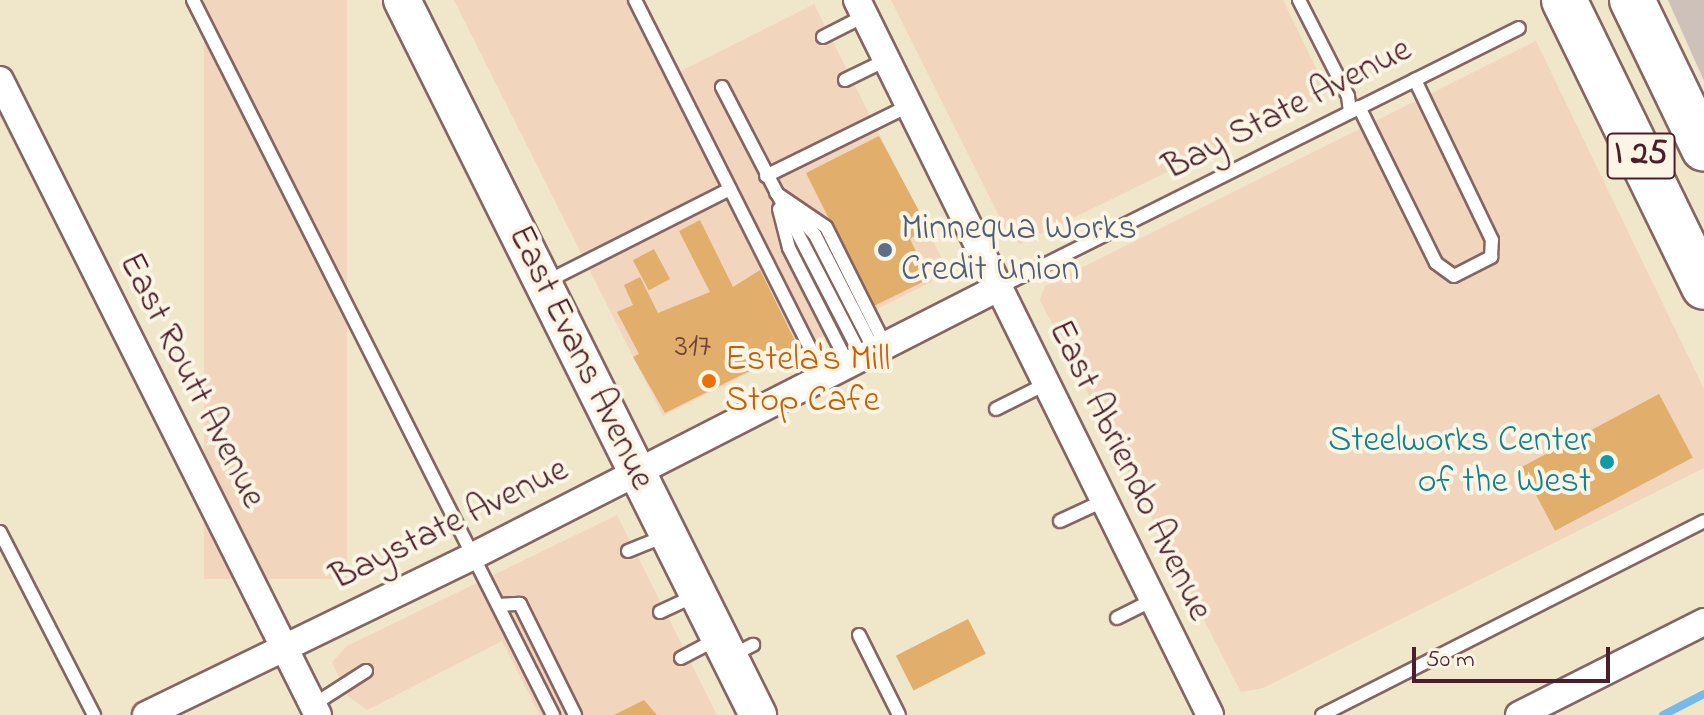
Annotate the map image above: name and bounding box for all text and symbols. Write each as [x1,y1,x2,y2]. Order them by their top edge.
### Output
street label: Bay State Avenue [1157,29,1419,191]
road number: I 25 [1605,126,1677,186]
place label: Minnequa Works Credit Union [901,207,1137,292]
street label: East Evans Avenue [497,219,663,497]
marker: Minnequa Works Credit Union [876,241,894,259]
street label: East Routt Avenue [108,246,274,516]
street label: East Abriendo Avenue [1037,314,1221,628]
house number: 317 [675,329,711,367]
place label: Estela's Mill Stop Cafe [725,338,890,423]
marker: Estela's Mill Stop Cafe [700,372,718,390]
place label: Steelworks Center of the West [1328,419,1591,504]
street label: Baystate Avenue [324,449,576,601]
marker: Steelworks Center of the West [1598,453,1616,471]
scale bar [1416,631,1614,681]
text: 50 m [1426,643,1475,678]

